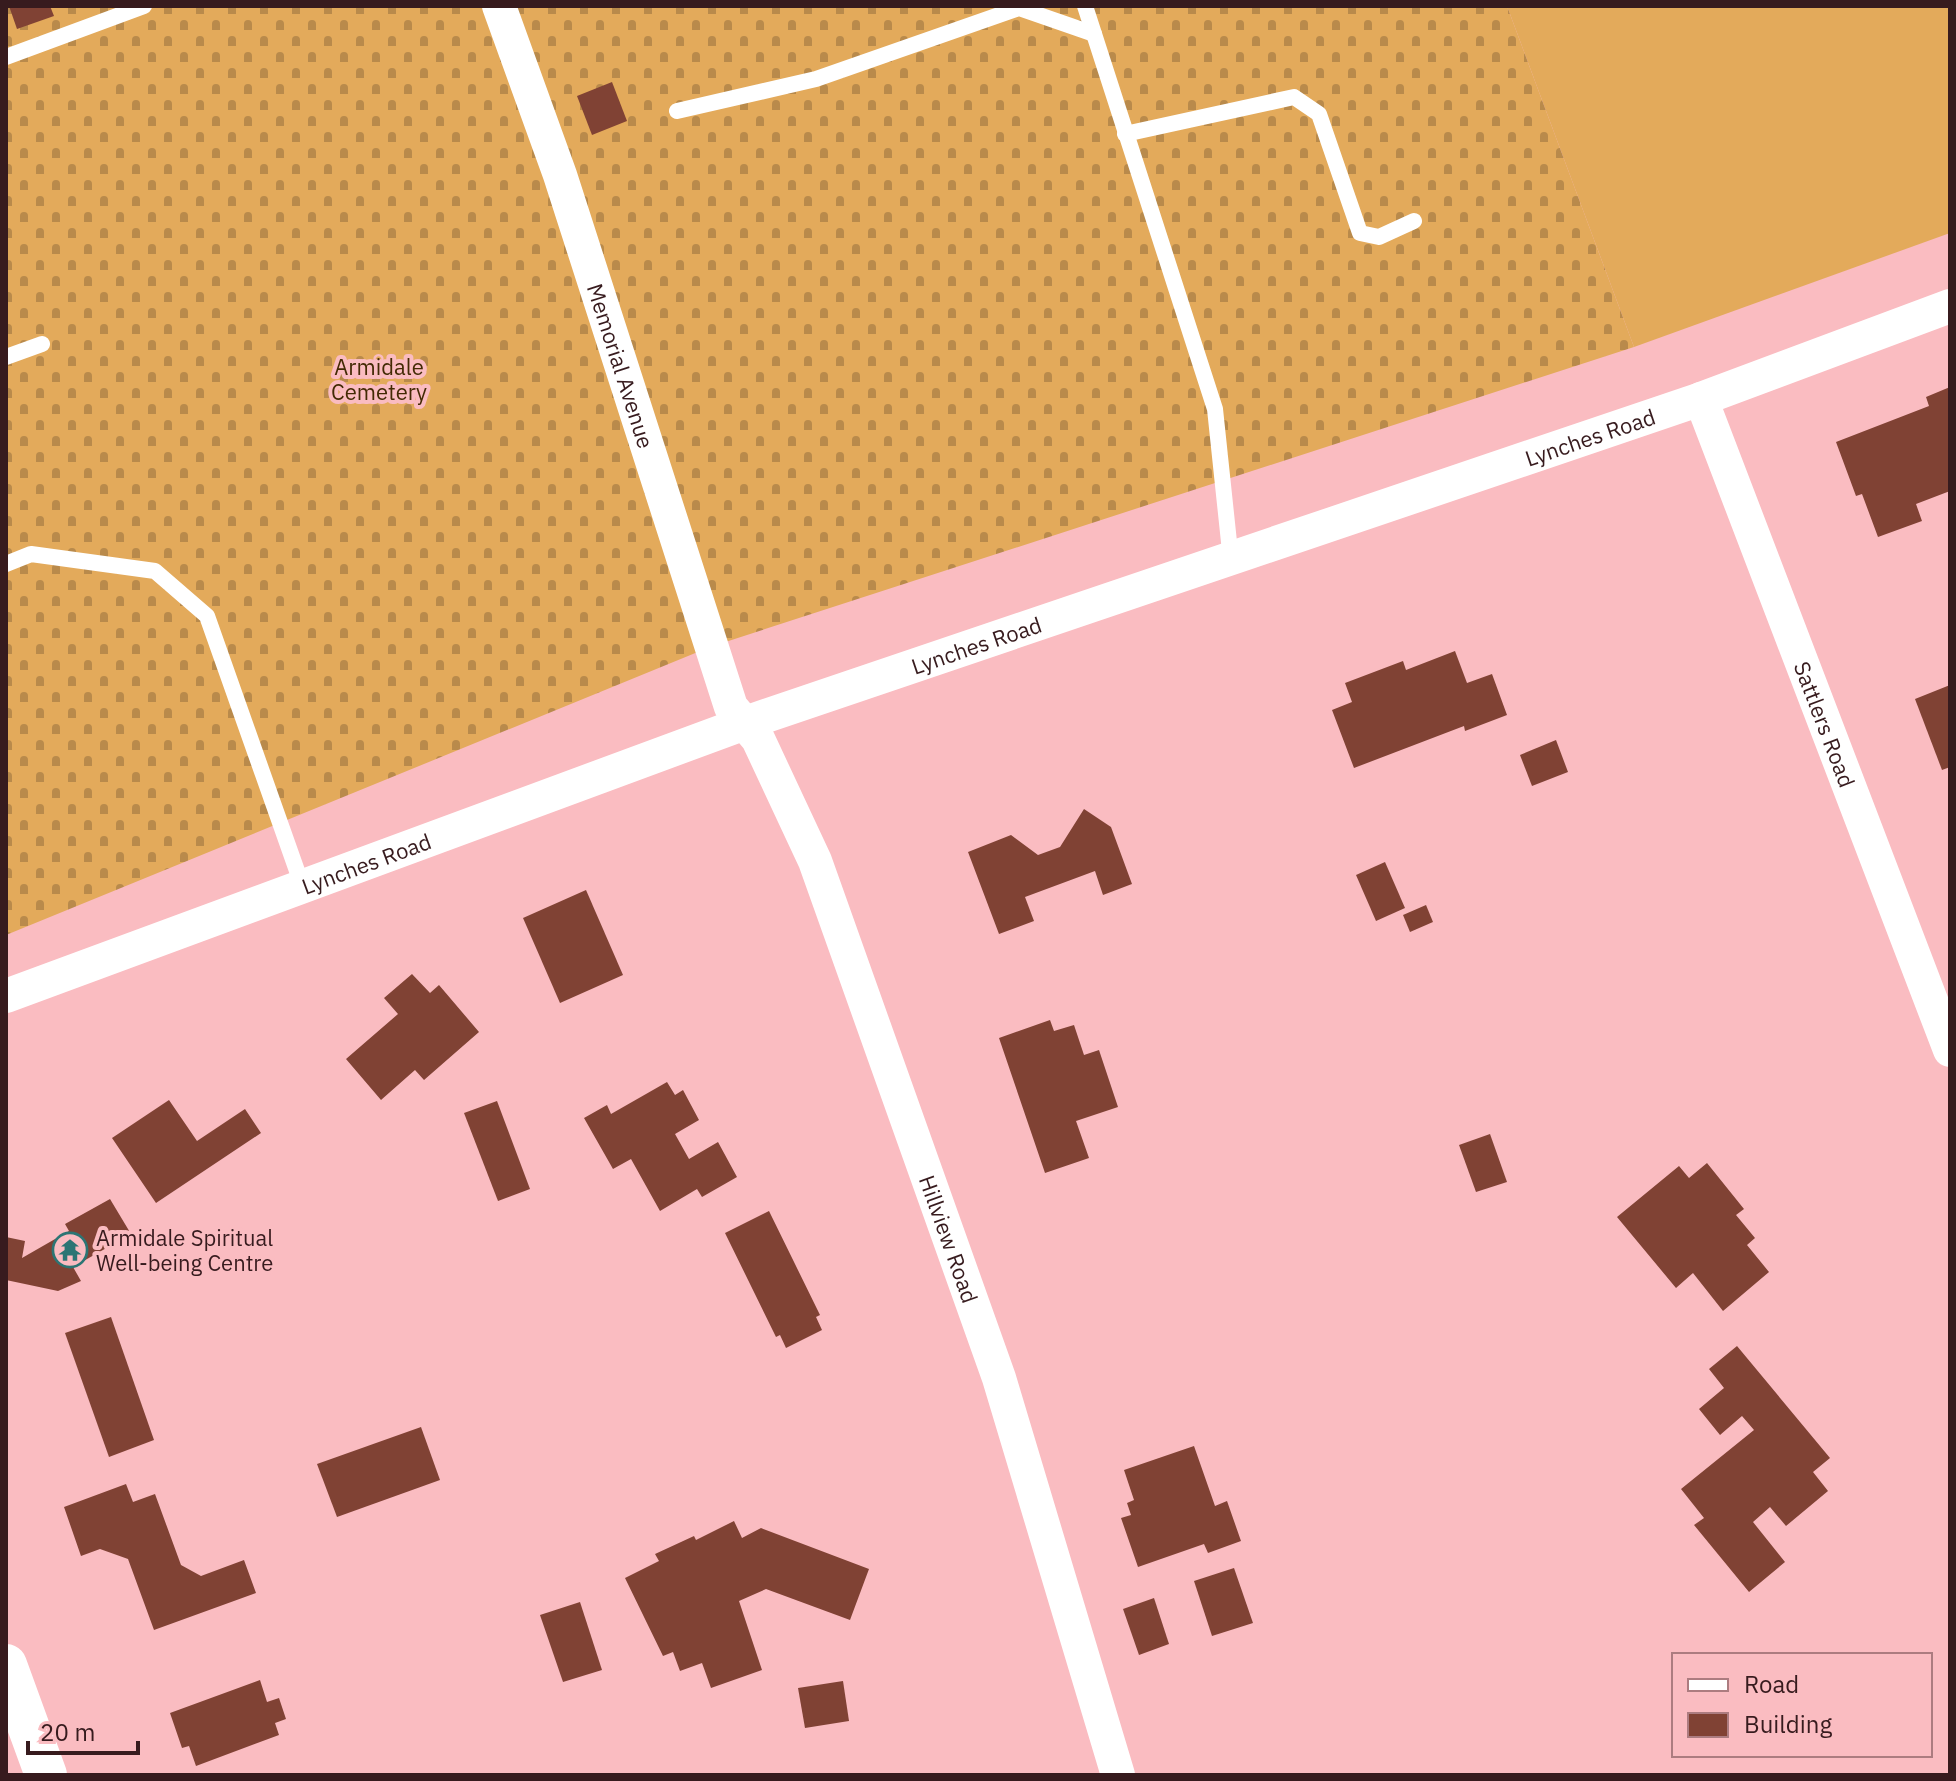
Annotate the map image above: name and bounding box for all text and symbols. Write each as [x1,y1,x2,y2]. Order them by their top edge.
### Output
street label: Memorial Avenue [581,280,661,452]
park label: Armidale Cemetery [331,352,427,406]
street label: Lynches Road [1521,401,1659,472]
street label: Lynches Road [907,609,1045,680]
street label: Sattlers Road [1788,657,1863,791]
street label: Lynches Road [297,826,435,900]
street label: Hillview Road [913,1171,986,1307]
place label: Armidale Spiritual Well-being Centre [96,1223,273,1277]
temple icon: Armidale Spiritual Well-being Centre [51,1231,89,1269]
legend [1672,1653,1932,1757]
text: Road [1744,1668,1799,1700]
scale bar [28,1705,138,1755]
text: Building [1744,1708,1832,1740]
text: 20 m [40,1716,95,1748]

